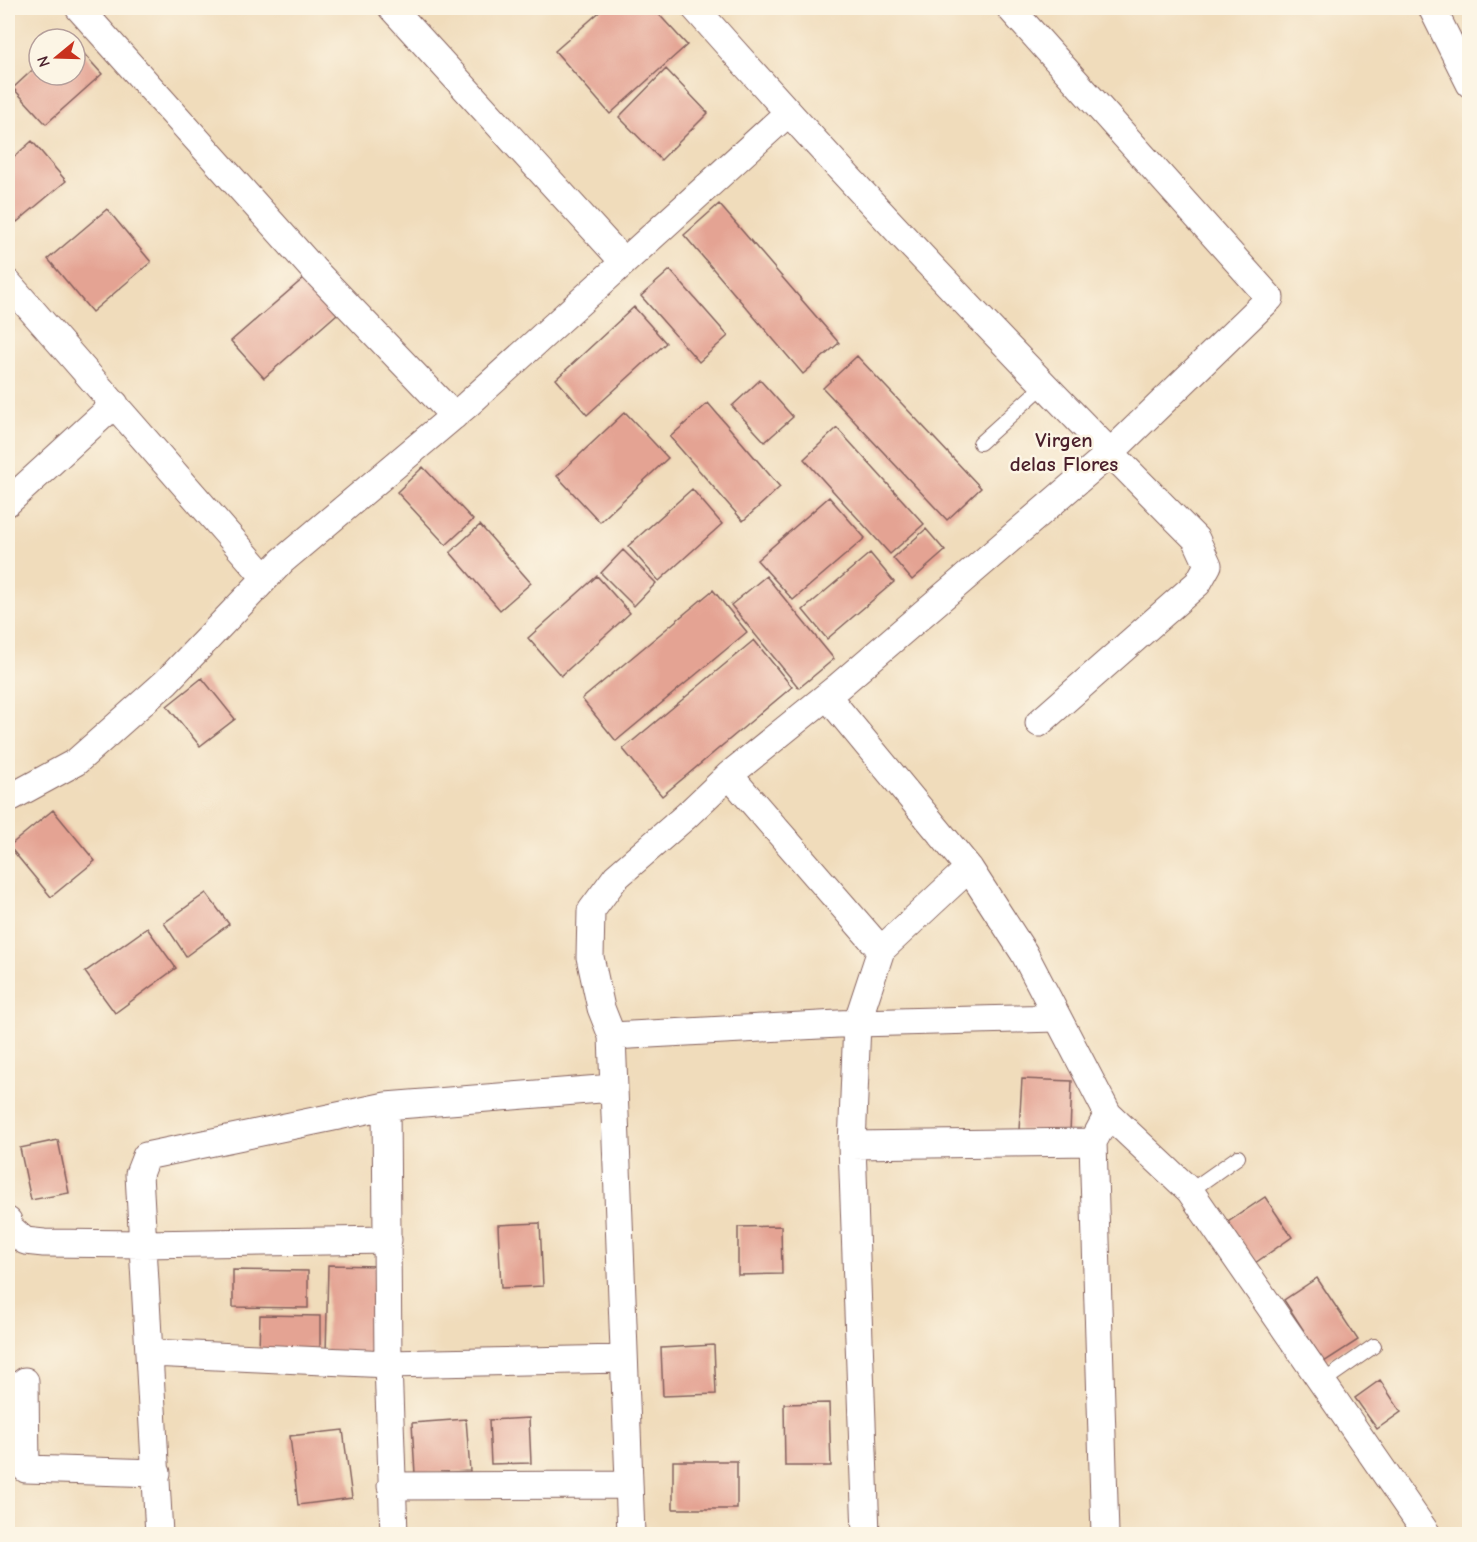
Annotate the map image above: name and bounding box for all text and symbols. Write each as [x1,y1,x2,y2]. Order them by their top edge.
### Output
north arrow [27,27,87,87]
text: N [34,54,54,69]
district label: Virgen delas Flores [1010,428,1118,476]

